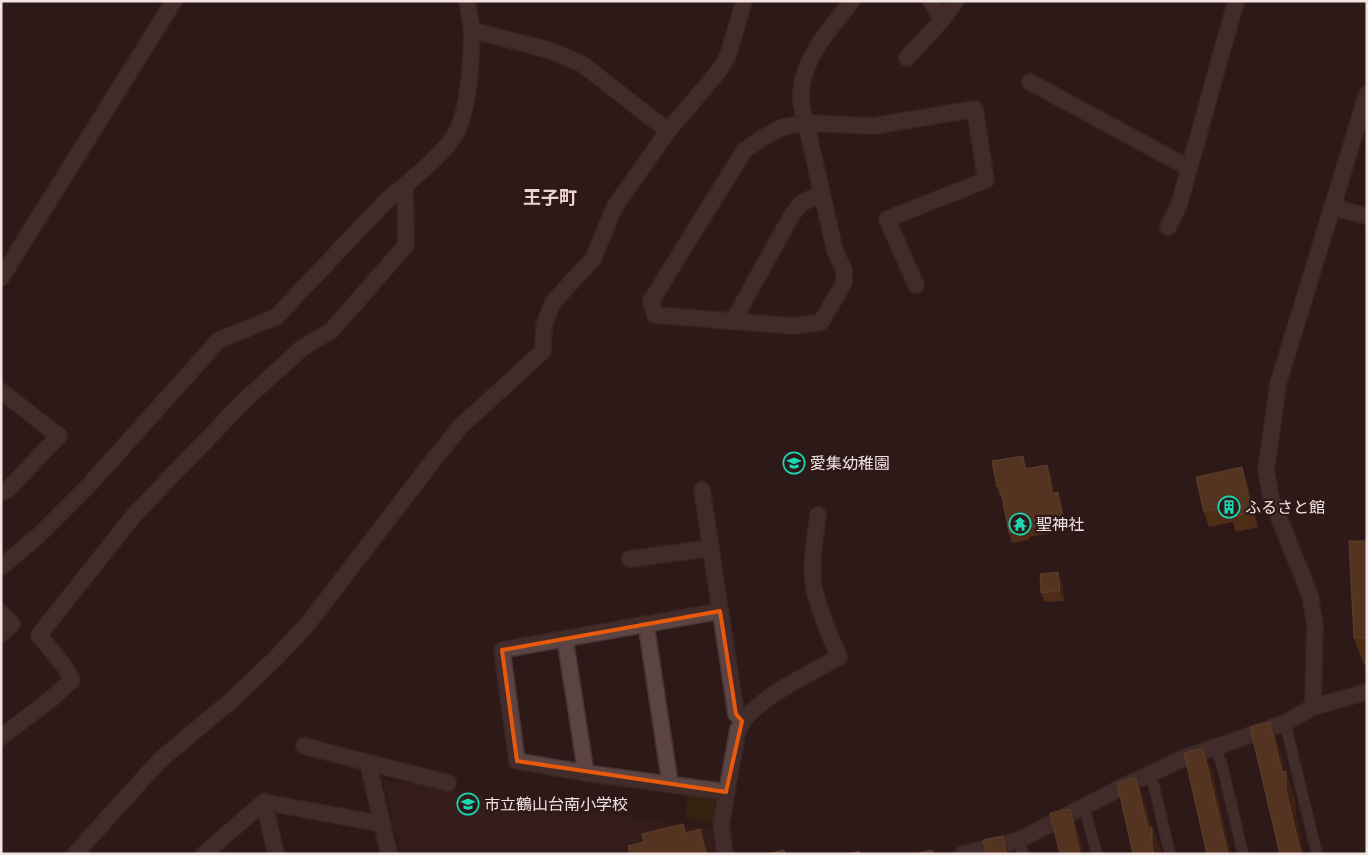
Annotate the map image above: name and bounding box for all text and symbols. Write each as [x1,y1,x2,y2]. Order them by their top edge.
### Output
district label: 王子町 [523,187,577,207]
school or university icon: 愛集幼稚園 [782,451,806,475]
place label: 愛集幼稚園 [810,454,890,472]
building icon: ふるさと館 [1217,495,1241,519]
place label: ふるさと館 [1245,498,1325,516]
temple icon: 聖神社 [1008,512,1032,536]
place label: 聖神社 [1036,515,1084,533]
school or university icon: 市立鶴山台南小学校 [456,792,480,816]
place label: 市立鶴山台南小学校 [484,795,628,813]

